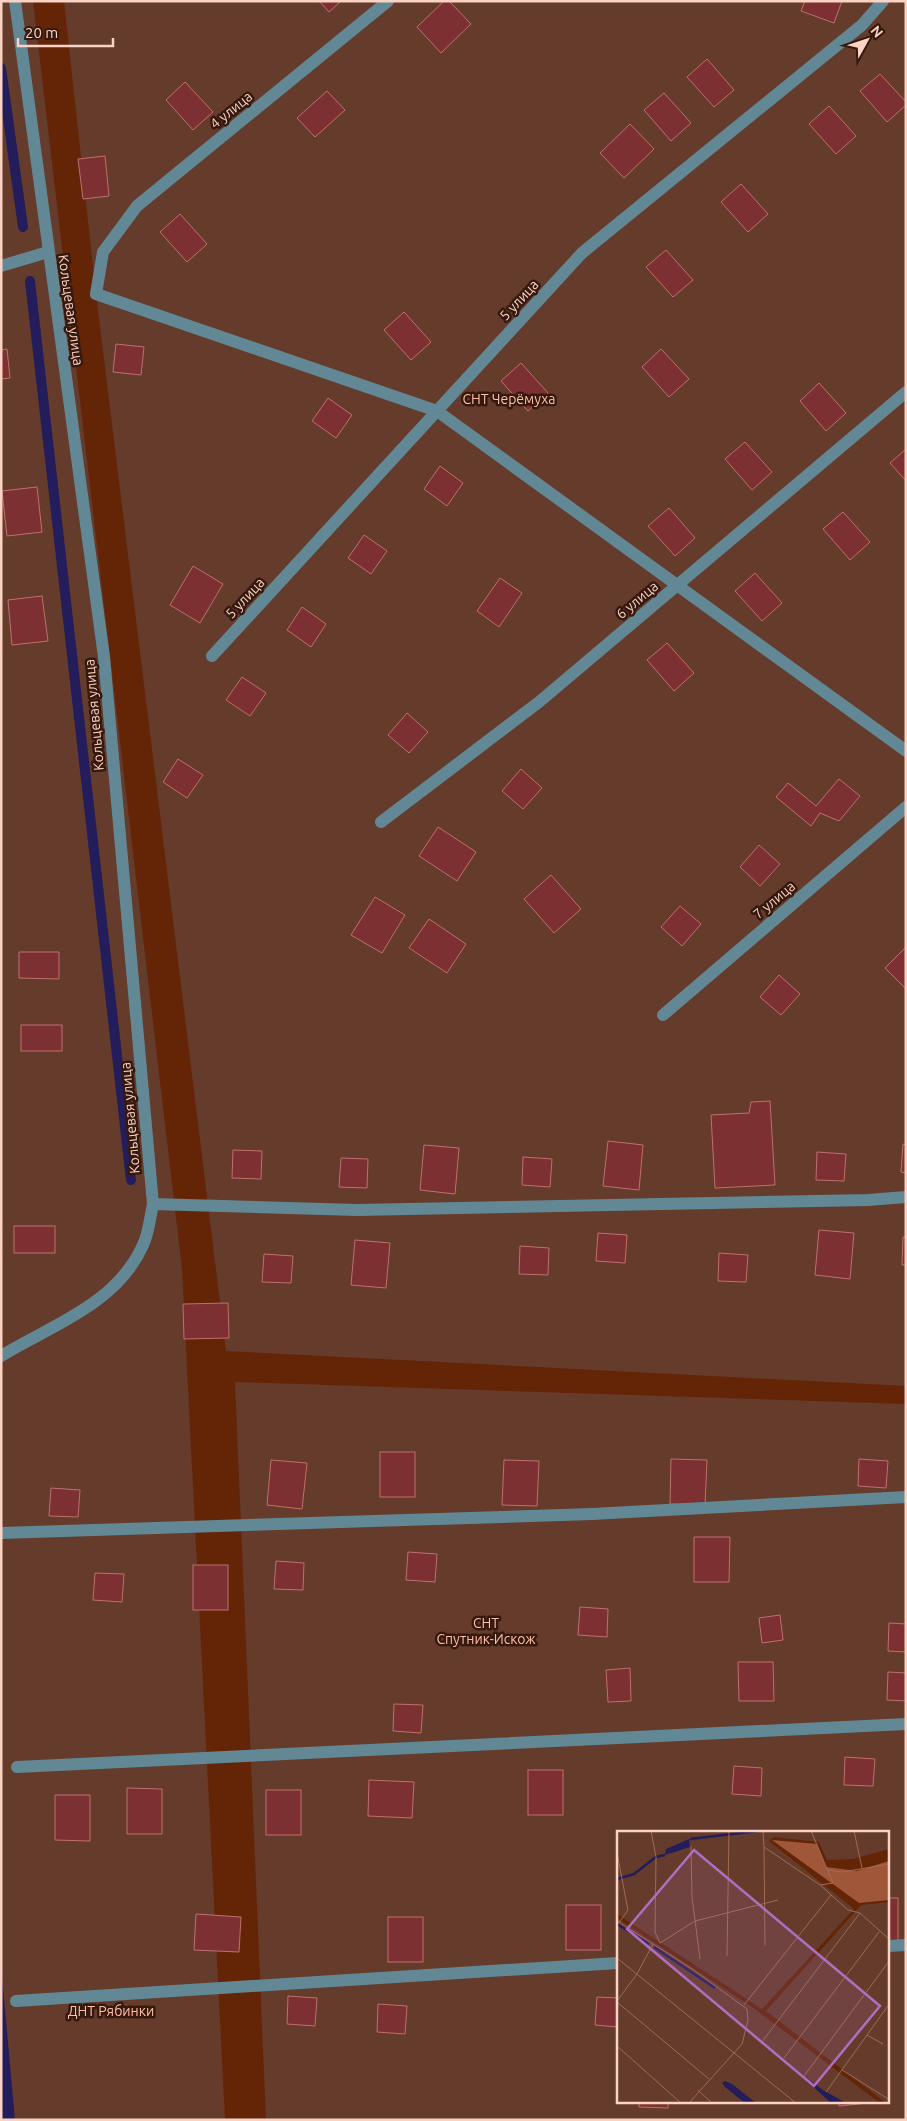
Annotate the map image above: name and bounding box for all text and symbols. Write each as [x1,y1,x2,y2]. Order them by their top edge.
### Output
scale bar [18,15,112,47]
north arrow [842,15,892,65]
text: N [867,22,886,41]
text: 20 m [25,24,58,41]
street label: 4 улица [207,88,255,132]
street label: Кольцевая улица [55,254,87,366]
street label: 5 улица [496,276,542,324]
park label: СНТ Черёмуха [462,391,556,407]
street label: 5 улица [222,574,268,622]
street label: 6 улица [613,578,661,622]
street label: Кольцевая улица [81,659,107,771]
street label: 7 улица [750,878,798,922]
street label: Кольцевая улица [117,1062,143,1174]
park label: СНТ Спутник-Искож [436,1615,536,1647]
inset map [617,1831,890,2104]
park label: ДНТ Рябинки [68,2003,154,2019]

